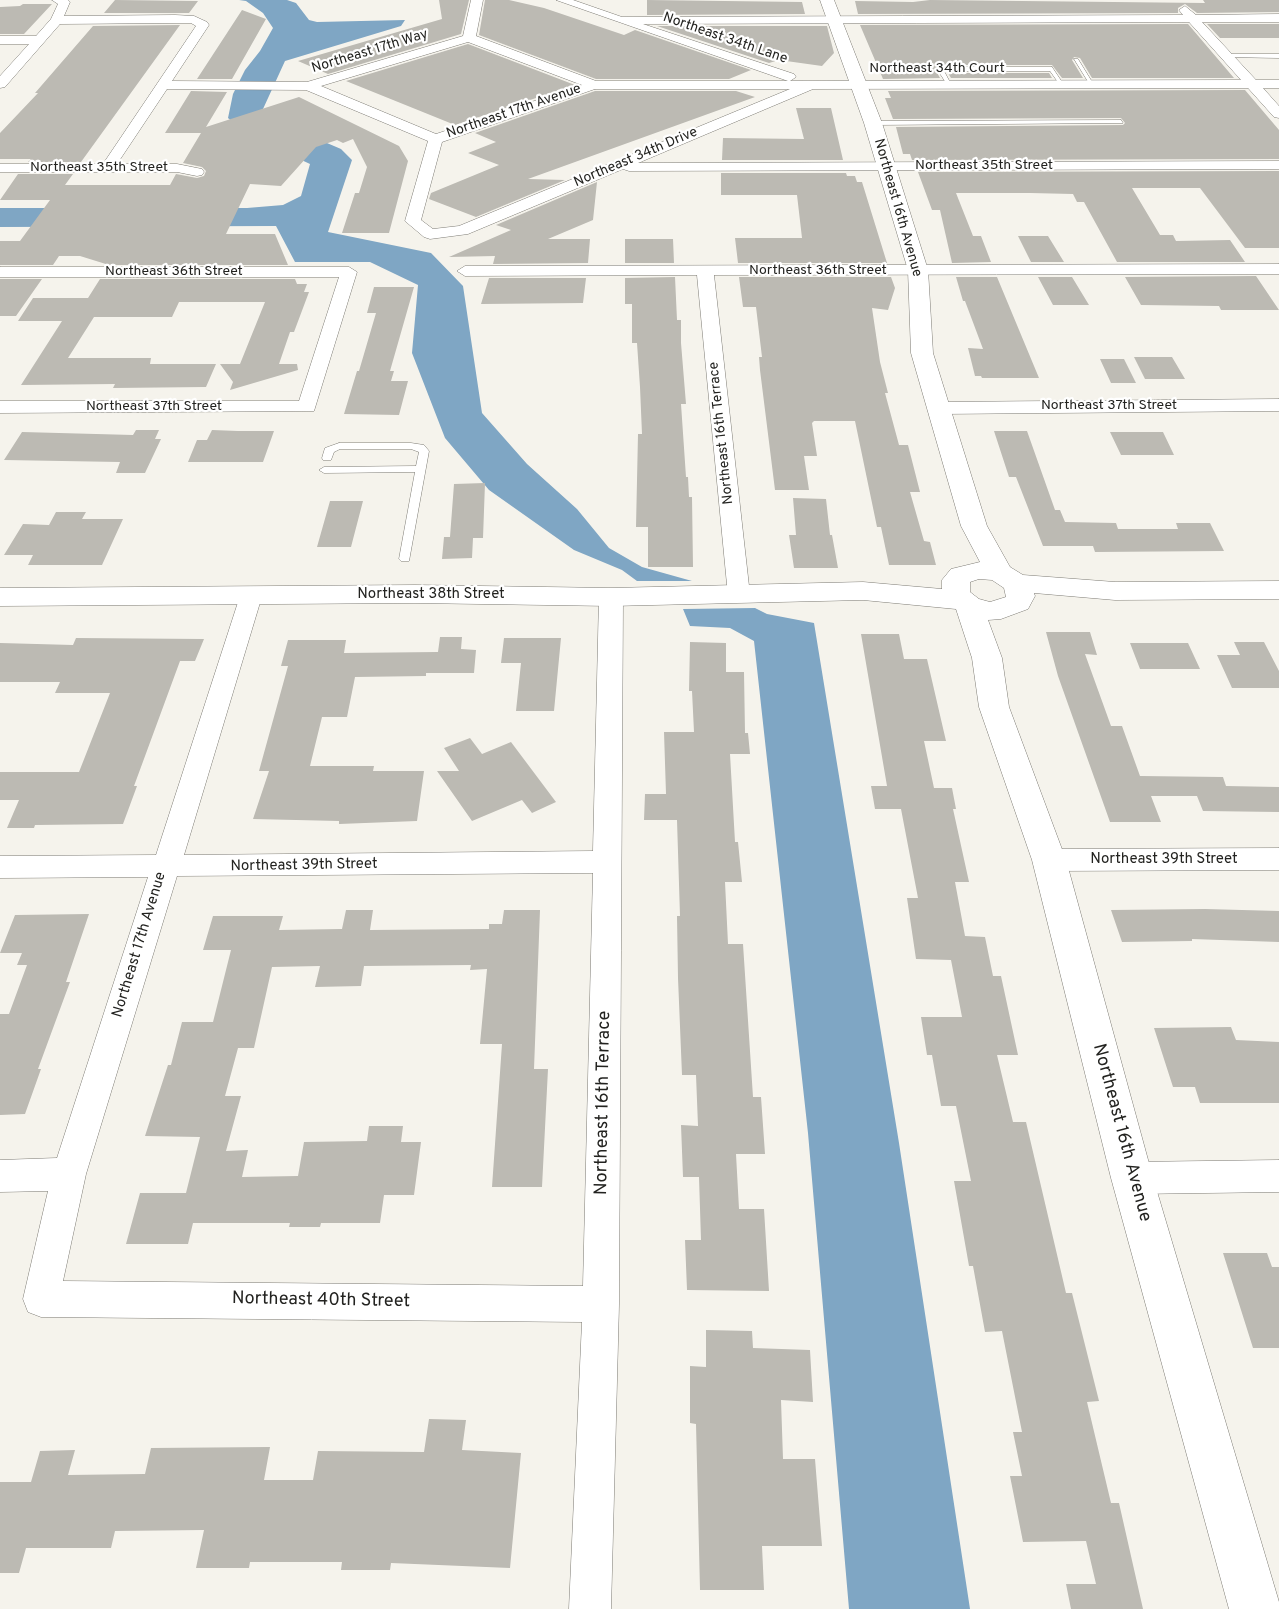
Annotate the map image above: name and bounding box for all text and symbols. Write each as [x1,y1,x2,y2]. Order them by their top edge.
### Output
street label: Northeast 34th Lane [661,10,789,68]
street label: Northeast 17th Way [310,26,430,78]
street label: Northeast 34th Court [869,61,1005,77]
street label: Northeast 17th Avenue [444,81,584,143]
street label: Northeast 34th Drive [572,124,700,192]
street label: Northeast 16th Avenue [869,137,925,279]
street label: Northeast 35th Street [915,158,1053,174]
street label: Northeast 35th Street [30,160,168,176]
street label: Northeast 36th Street [749,263,887,279]
street label: Northeast 36th Street [105,264,243,280]
street label: Northeast 16th Terrace [706,361,738,505]
street label: Northeast 37th Street [1041,398,1177,414]
street label: Northeast 37th Street [86,399,222,415]
street label: Northeast 38th Street [357,586,505,604]
street label: Northeast 39th Street [1090,851,1238,869]
street label: Northeast 39th Street [230,856,378,876]
street label: Northeast 17th Avenue [109,870,171,1020]
street label: Northeast 16th Terrace [592,1011,616,1195]
street label: Northeast 16th Avenue [1087,1042,1155,1224]
street label: Northeast 40th Street [232,1289,410,1313]

